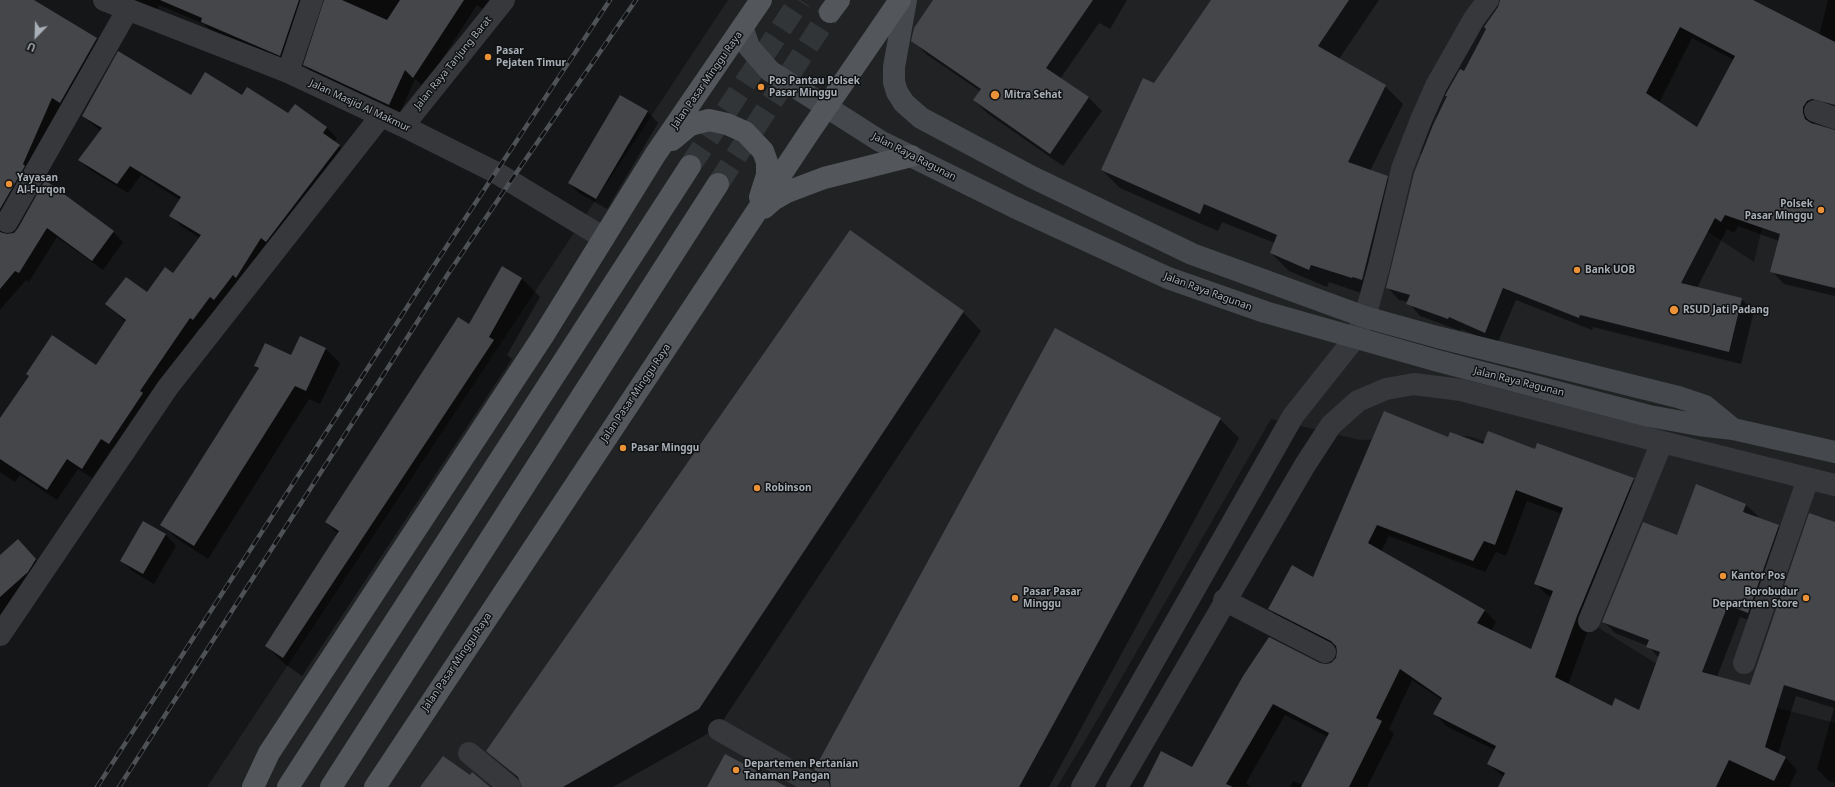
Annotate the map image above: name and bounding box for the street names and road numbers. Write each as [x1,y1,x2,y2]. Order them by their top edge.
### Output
street label: Jalan Raya Tanjung Barat [412,14,494,112]
street label: Jalan Pasar Minggu Raya [669,29,745,131]
street label: Jalan Masjid Al Makmur [308,77,412,135]
street label: Jalan Raya Ragunan [870,131,958,183]
street label: Jalan Raya Ragunan [1162,271,1254,313]
street label: Jalan Pasar Minggu Raya [599,342,673,444]
street label: Jalan Raya Ragunan [1473,365,1565,399]
street label: Jalan Pasar Minggu Raya [420,611,494,713]

